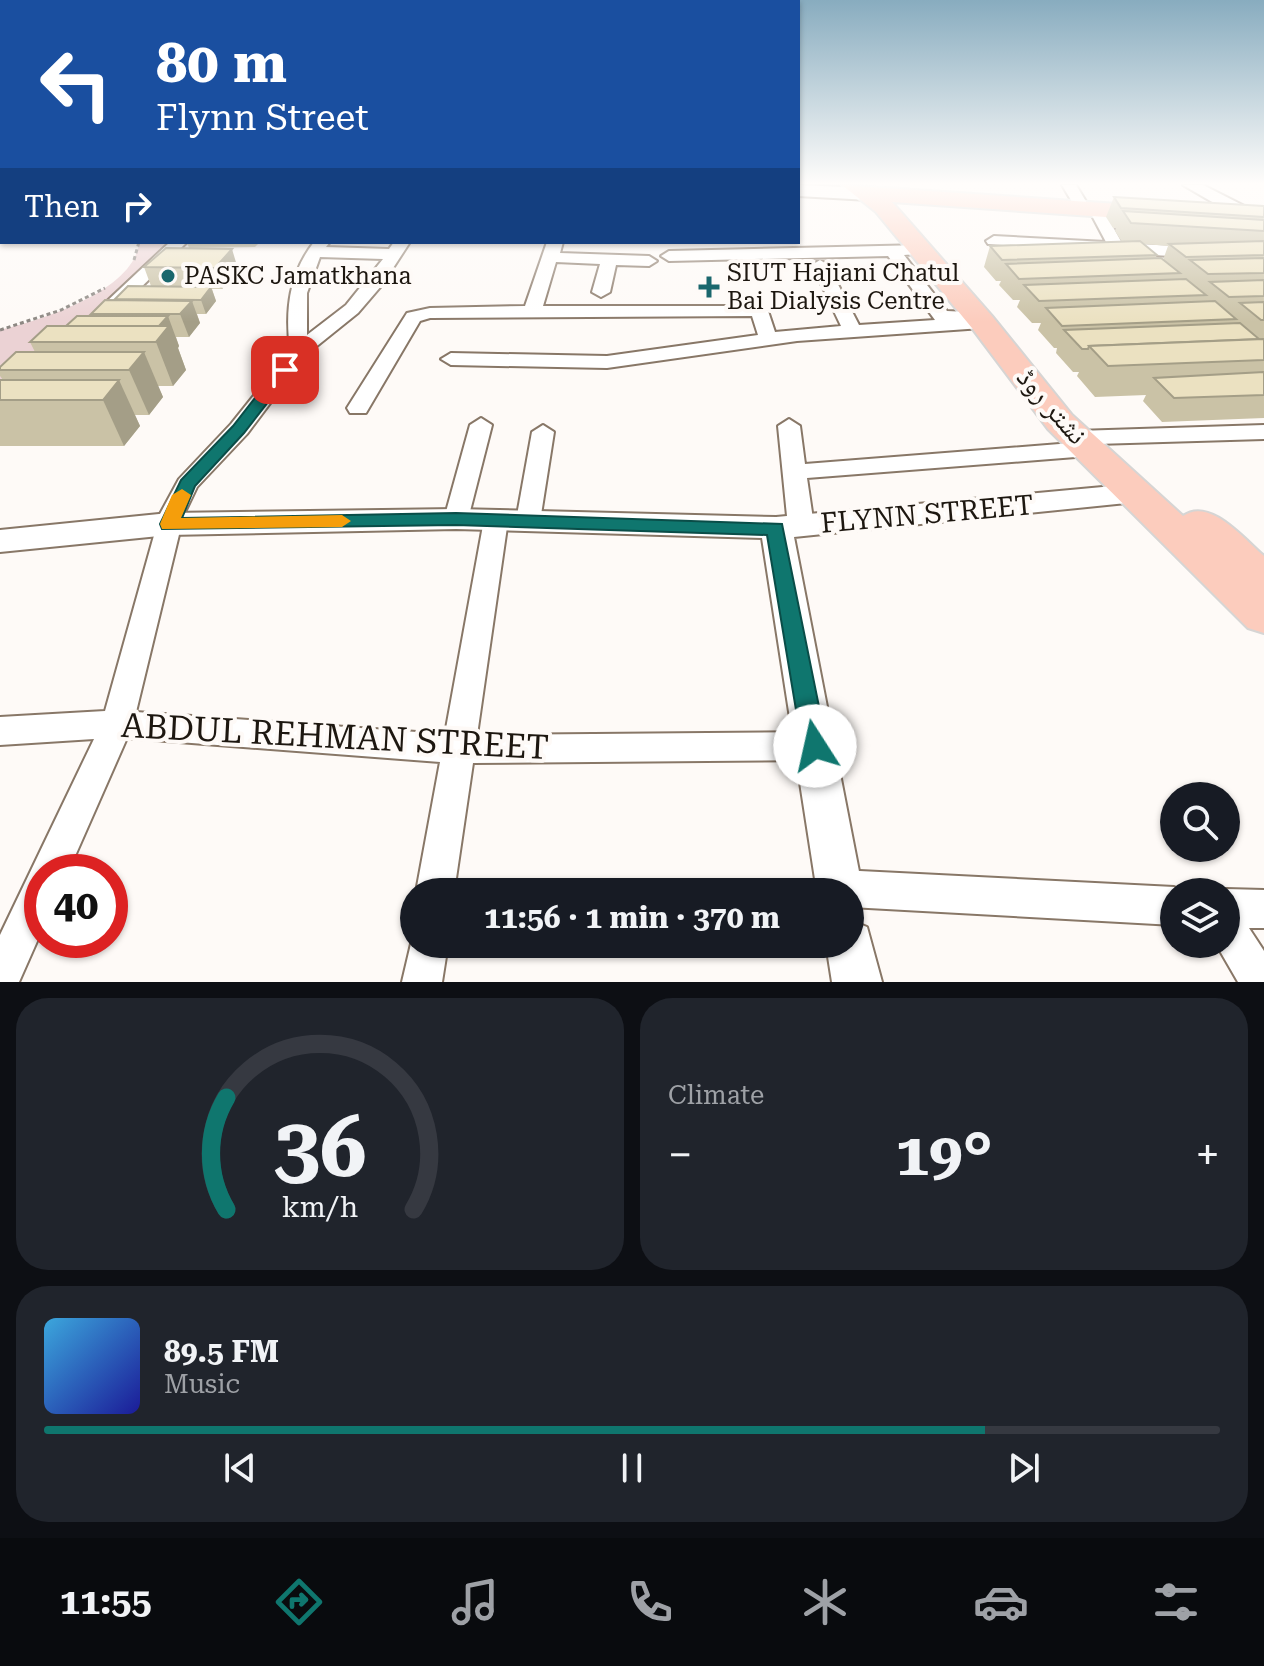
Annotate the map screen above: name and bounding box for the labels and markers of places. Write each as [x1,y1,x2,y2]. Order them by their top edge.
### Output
place label: SIUT Hajiani Chatul Bai Dialysis Centre [727,259,959,315]
place label: PASKC Jamatkhana [184,262,412,290]
marker: PASKC Jamatkhana [159,267,177,285]
marker: SIUT Hajiani Chatul Bai Dialysis Centre [698,276,720,298]
pin [251,336,319,404]

